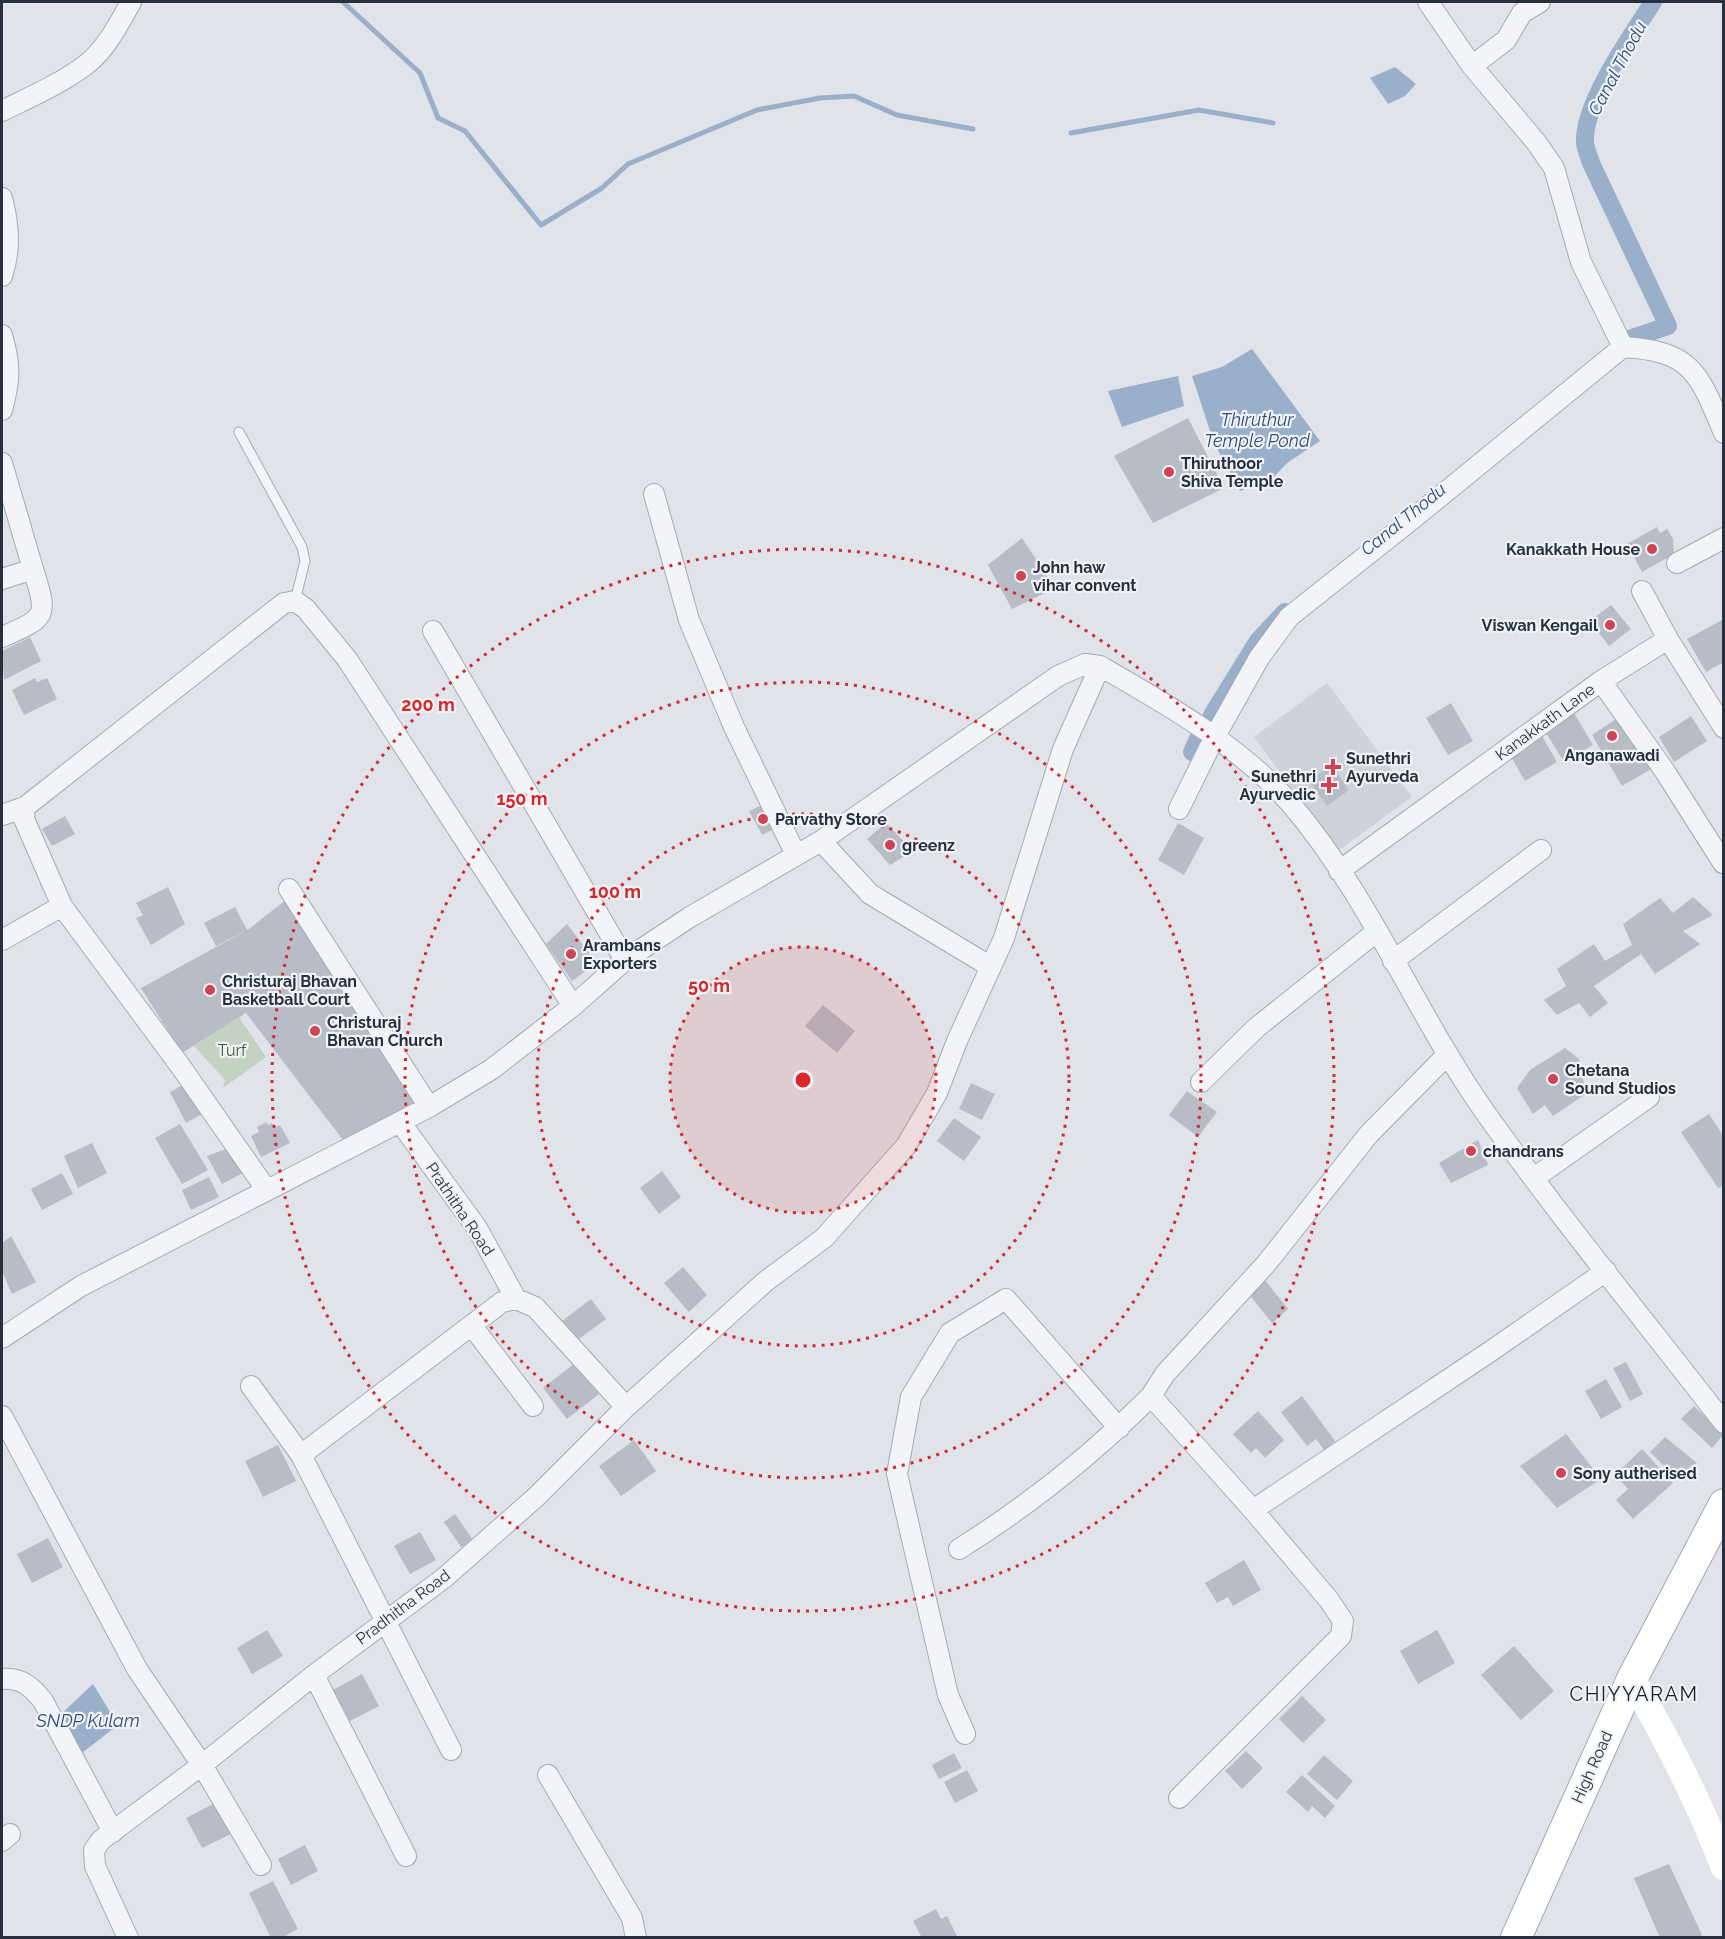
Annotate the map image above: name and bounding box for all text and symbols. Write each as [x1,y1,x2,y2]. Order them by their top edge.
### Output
water label: Canal Thodu [1583,17,1651,119]
water label: Thiruthur Temple Pond [1204,409,1311,451]
place label: Thiruthoor Shiva Temple [1181,454,1284,491]
marker: Thiruthoor Shiva Temple [1162,465,1176,479]
water label: Canal Thodu [1356,478,1450,560]
place label: Kanakkath House [1506,540,1640,559]
marker: Kanakkath House [1645,542,1659,556]
place label: John haw vihar convent [1033,558,1136,595]
marker: John haw vihar convent [1014,569,1028,583]
place label: Viswan Kengail [1482,616,1599,635]
marker: Viswan Kengail [1603,618,1617,632]
street label: Kanakkath Lane [1492,680,1598,764]
text: 200 m [401,694,455,715]
marker: Anganawadi [1605,729,1619,743]
place label: Anganawadi [1564,746,1660,765]
place label: Sunethri Ayurveda [1346,749,1419,786]
marker: Sunethri Ayurveda [1324,758,1342,776]
place label: Sunethri Ayurvedic [1239,767,1316,804]
marker: Sunethri Ayurvedic [1320,776,1338,794]
text: 150 m [497,788,548,809]
place label: Parvathy Store [775,810,887,829]
marker: Parvathy Store [756,812,770,826]
place label: greenz [902,836,955,855]
marker: greenz [883,838,897,852]
text: 100 m [589,881,641,902]
place label: Arambans Exporters [583,936,661,973]
marker: Arambans Exporters [564,947,578,961]
place label: Christuraj Bhavan Basketball Court [222,972,357,1009]
text: 50 m [688,975,730,996]
marker: Christuraj Bhavan Basketball Court [203,983,217,997]
place label: Christuraj Bhavan Church [327,1013,443,1050]
marker: Christuraj Bhavan Church [308,1024,322,1038]
park label: Turf [218,1041,247,1060]
place label: Chetana Sound Studios [1565,1061,1676,1098]
centre of rings [793,1070,813,1090]
marker: Chetana Sound Studios [1546,1072,1560,1086]
place label: chandrans [1483,1142,1564,1161]
marker: chandrans [1464,1144,1478,1158]
street label: Prathitha Road [422,1159,498,1259]
place label: Sony autherised [1573,1464,1697,1483]
marker: Sony autherised [1554,1466,1568,1480]
street label: Pradhitha Road [352,1565,454,1649]
district label: CHIYYARAM [1570,1682,1698,1706]
water label: SNDP Kulam [35,1710,140,1731]
street label: High Road [1568,1728,1616,1806]

